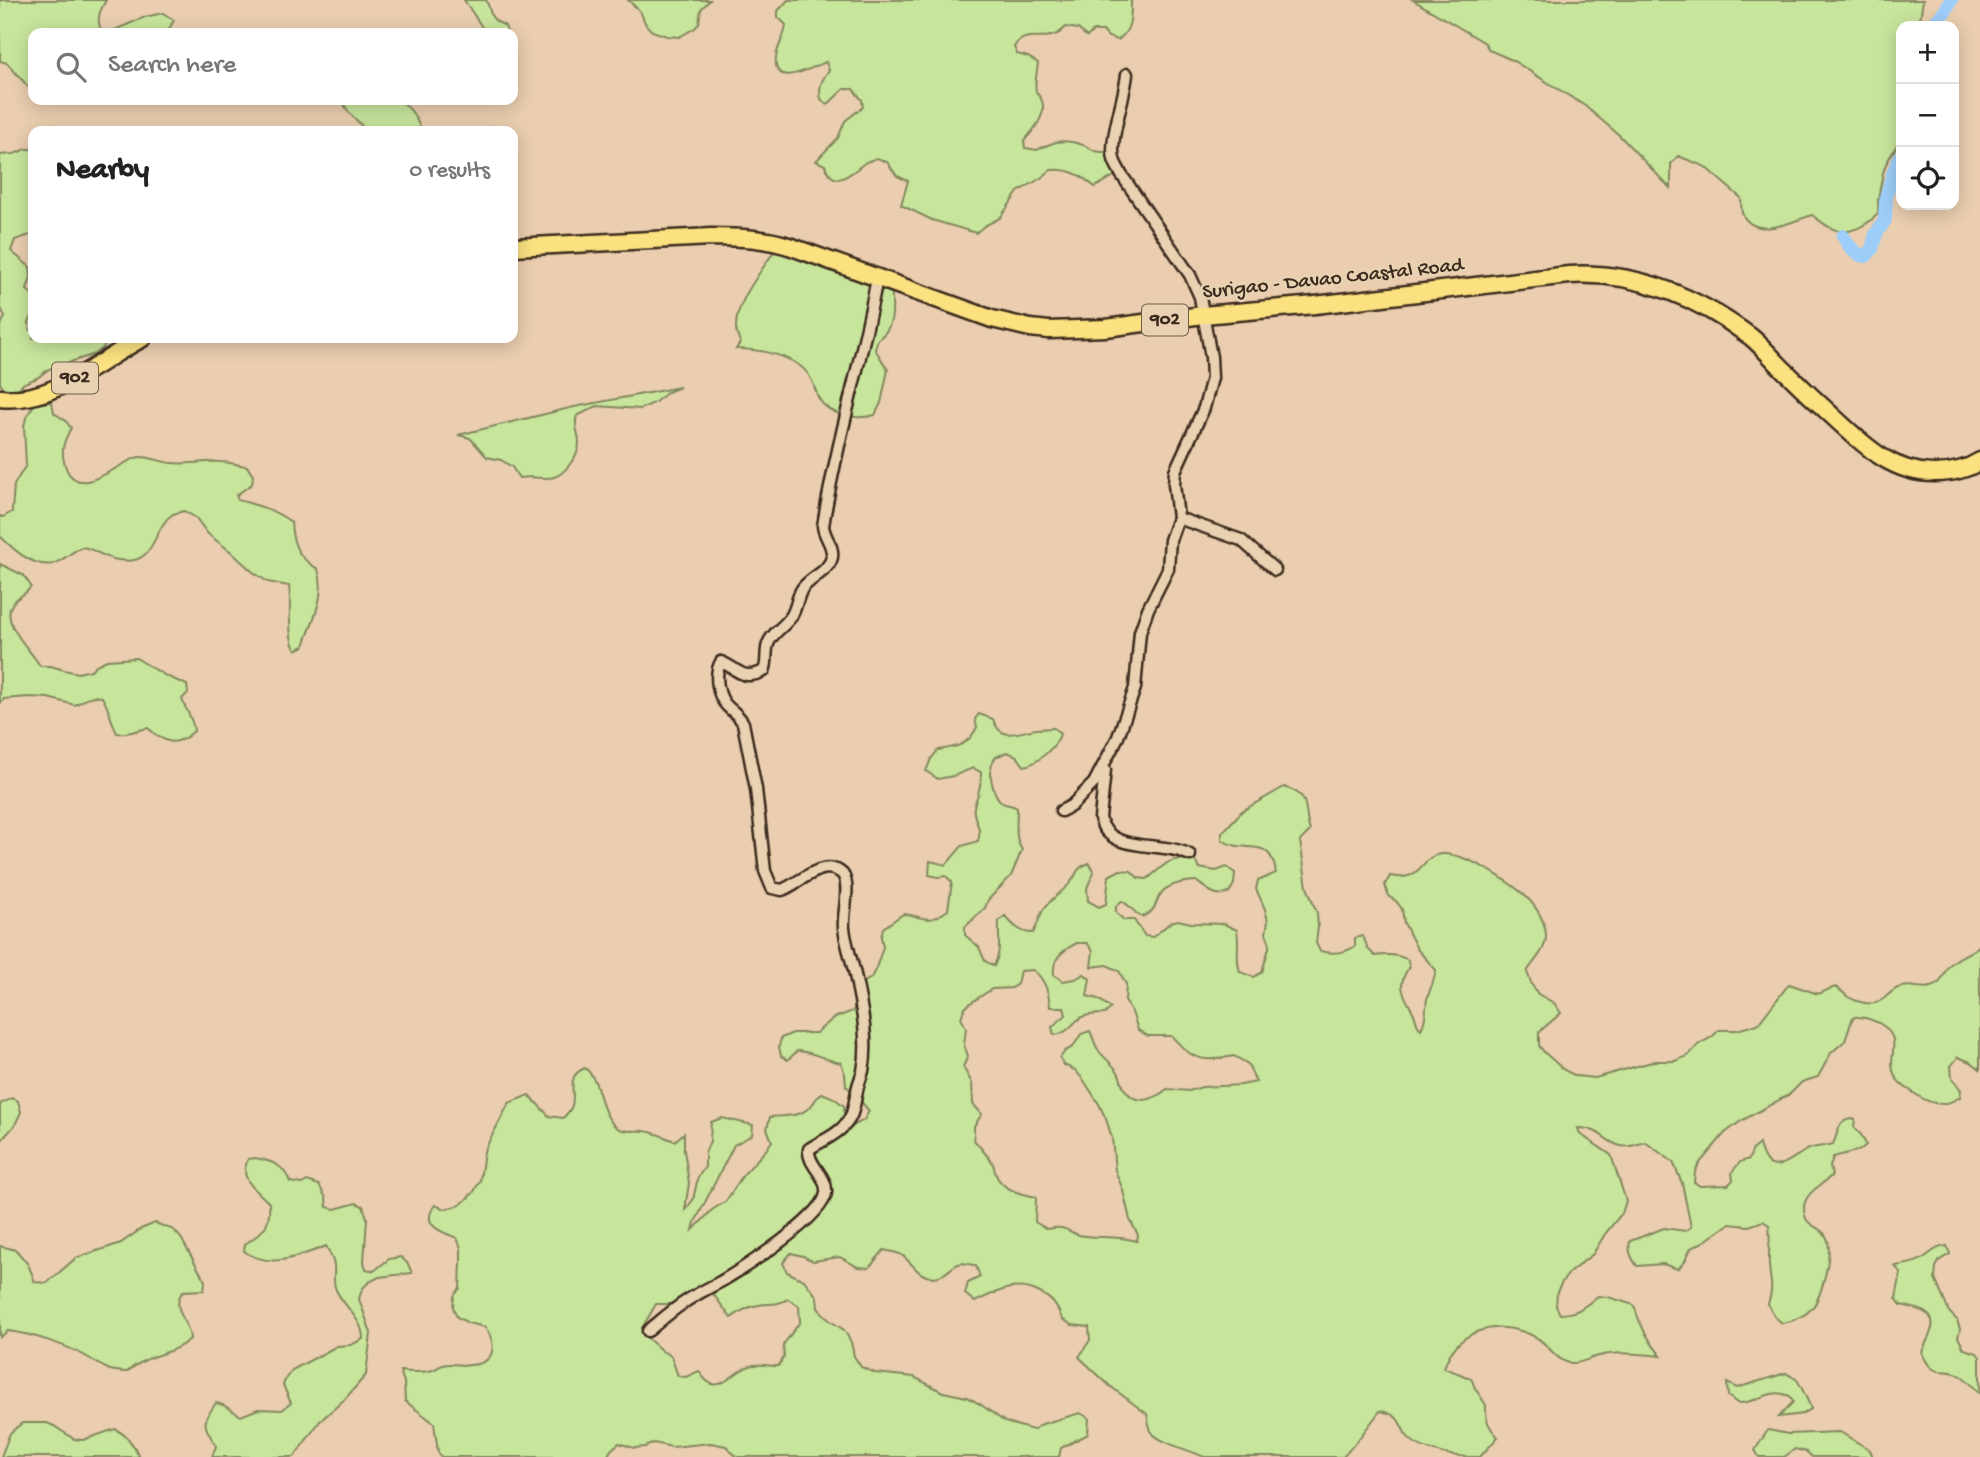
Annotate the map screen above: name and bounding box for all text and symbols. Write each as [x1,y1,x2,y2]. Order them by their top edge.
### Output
map controls [1896,21,1959,210]
button: + [1896,21,1959,84]
search box [28,28,518,105]
icon: search [52,48,90,86]
text: Search here [108,51,236,82]
button: − [1896,84,1959,147]
button: locate [1896,147,1959,210]
text: Nearby [56,154,149,189]
text: 0 results [409,158,490,185]
street label: Surigao - Davao Coastal Road [1201,254,1466,306]
road number: 902 [1142,304,1188,336]
road number: 902 [52,362,98,394]

